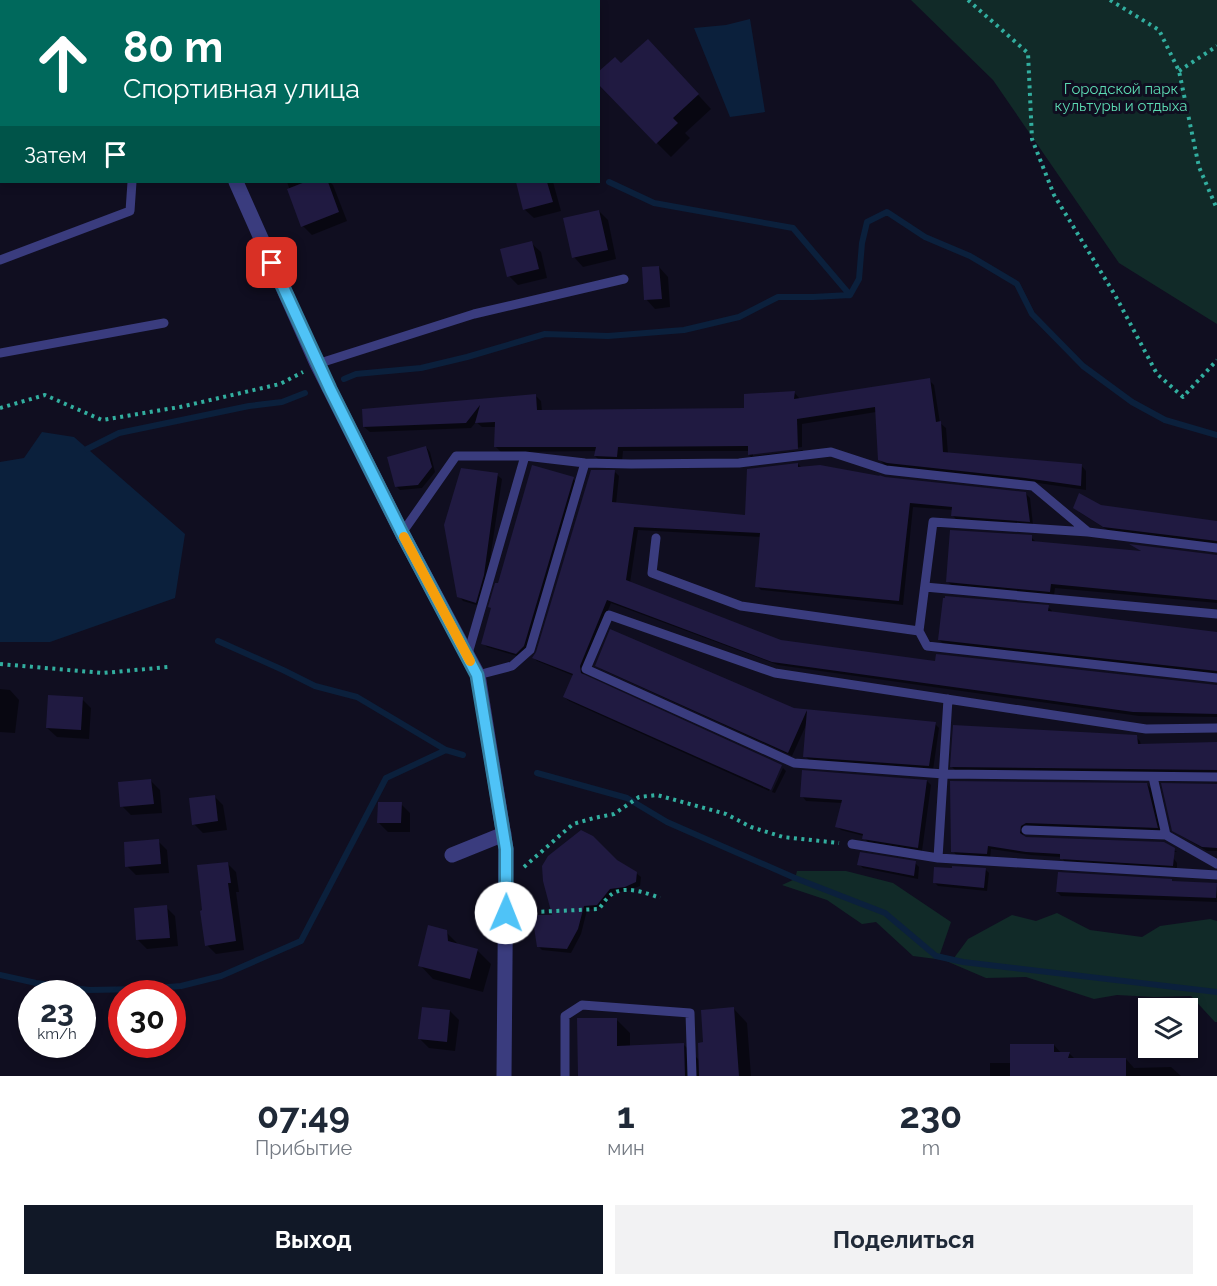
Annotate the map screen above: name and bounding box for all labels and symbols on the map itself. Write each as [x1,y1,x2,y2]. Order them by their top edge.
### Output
park label: Городской парк культуры и отдыха [1055,80,1187,115]
pin [246,237,297,288]
position arrow [474,881,538,945]
speed limit sign: 30 [108,980,186,1058]

